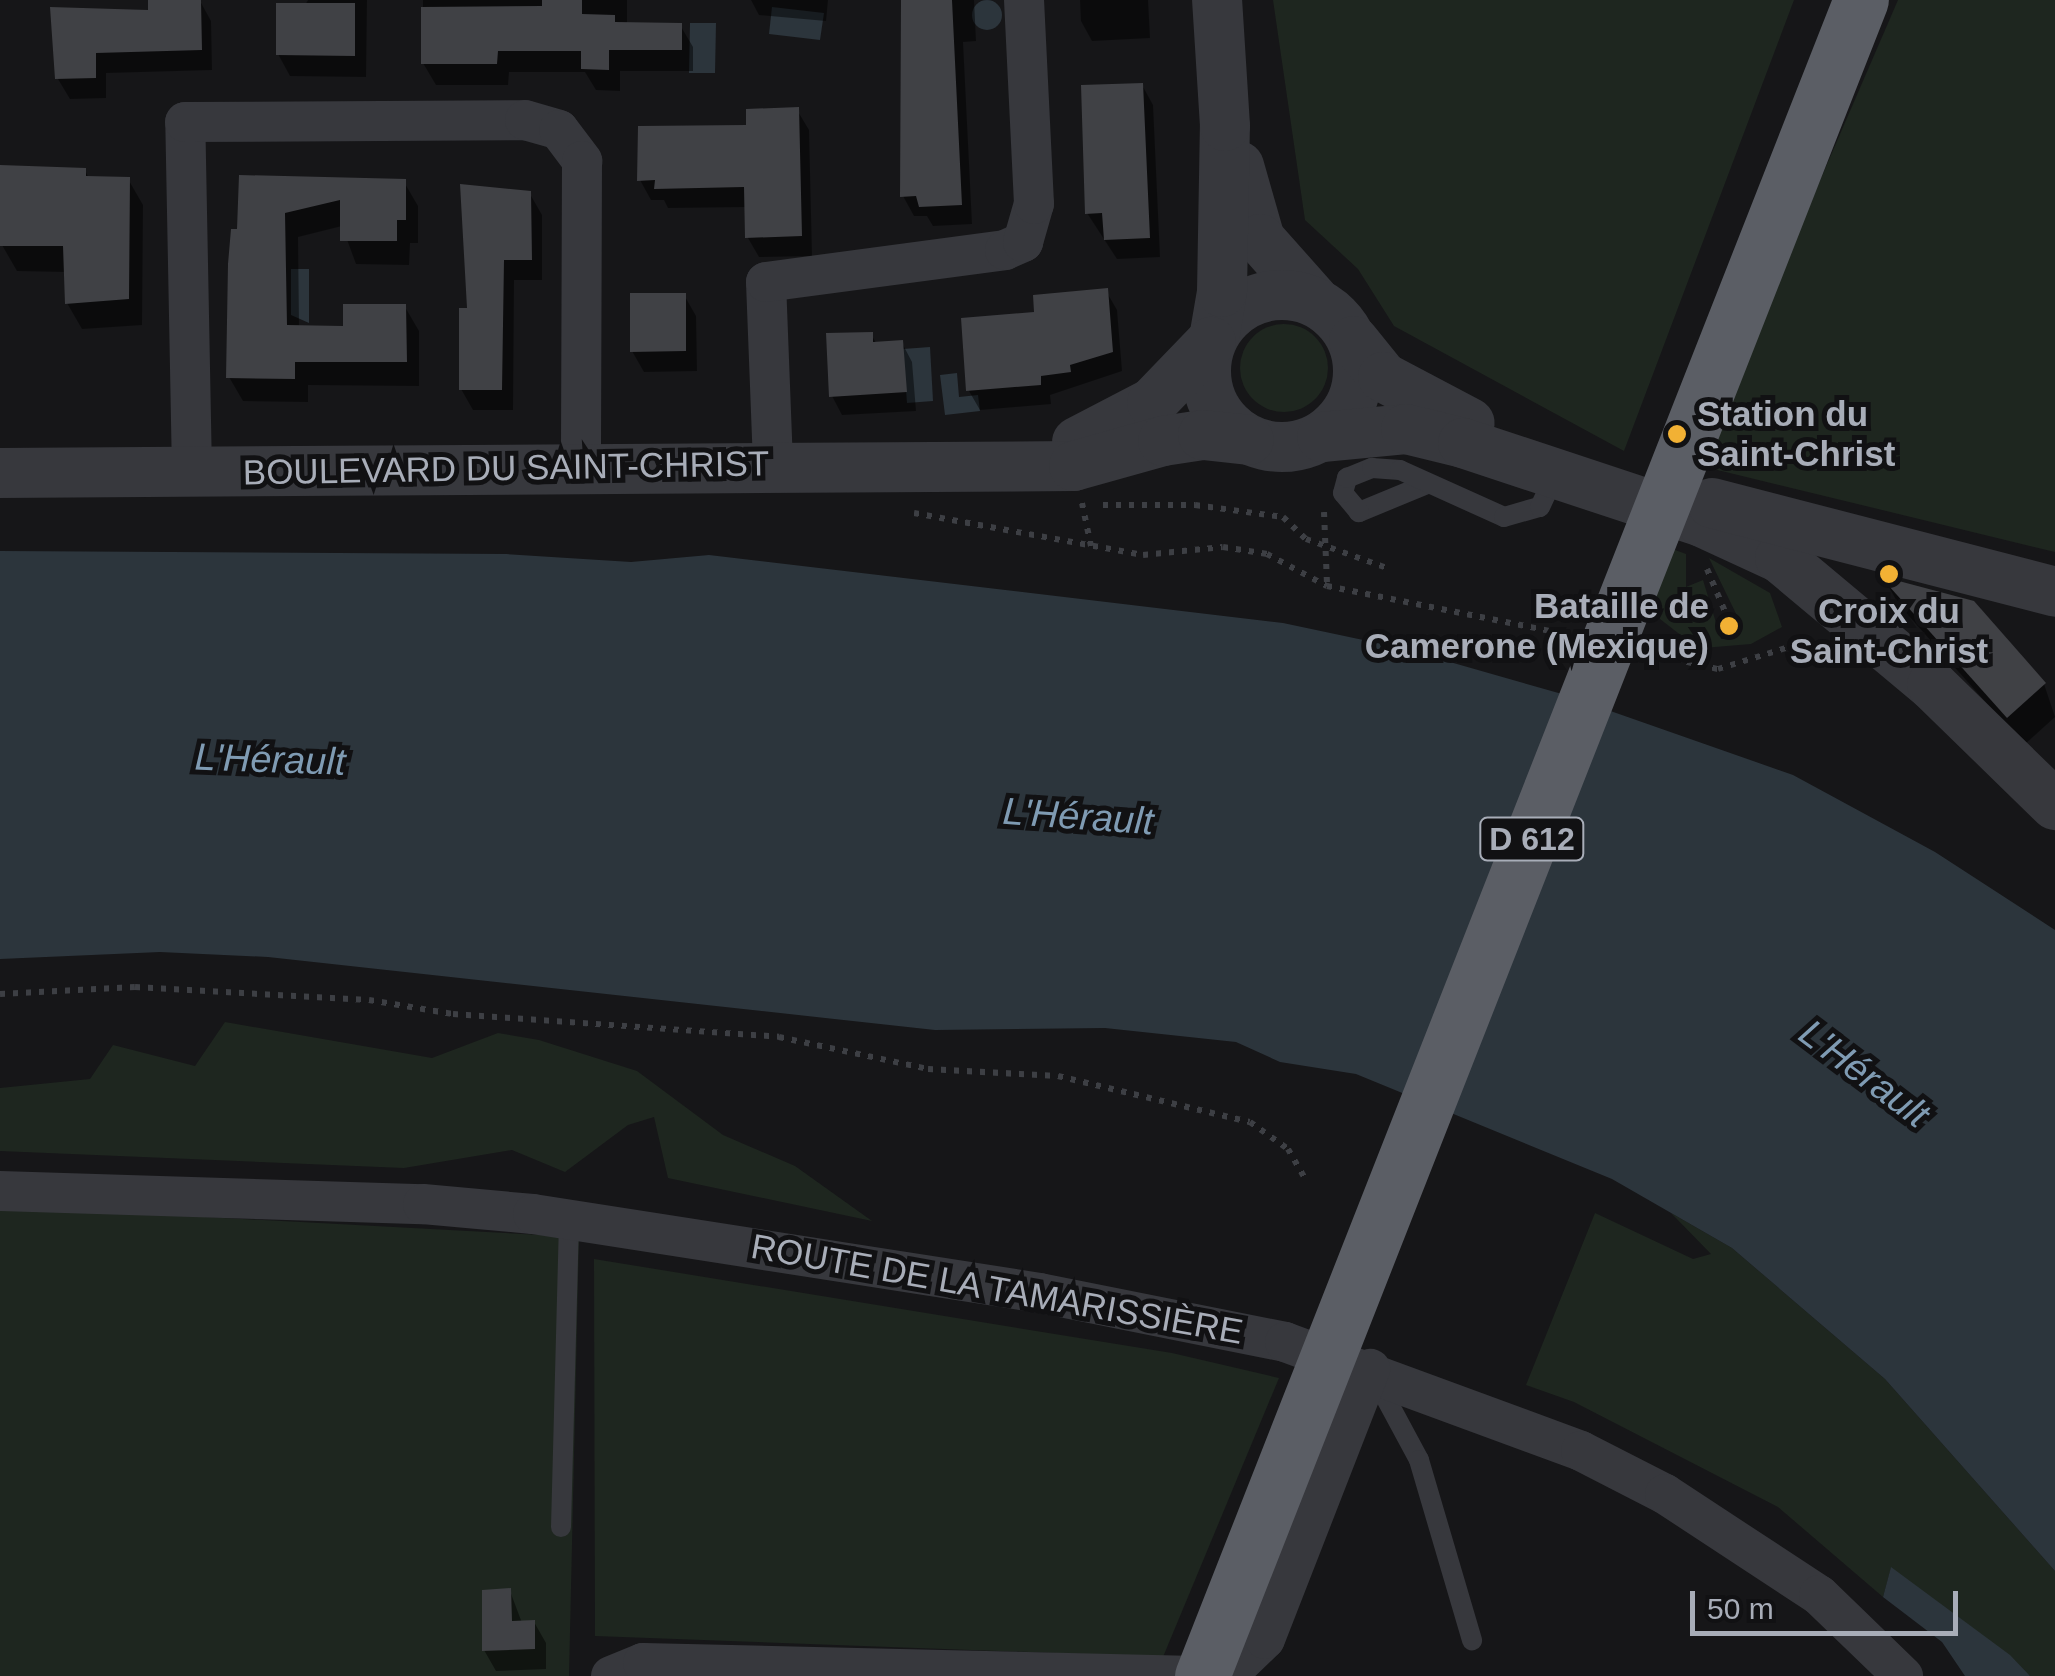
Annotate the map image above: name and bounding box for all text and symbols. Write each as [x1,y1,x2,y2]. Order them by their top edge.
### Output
place label: Station du Saint-Christ [1697,393,1895,475]
marker: Station du Saint-Christ [1666,423,1688,445]
street label: BOULEVARD DU SAINT-CHRIST [242,442,770,494]
marker: Croix du Saint-Christ [1878,563,1900,585]
place label: Bataille de Camerone (Mexique) [1365,585,1709,667]
place label: Croix du Saint-Christ [1790,590,1988,672]
marker: Bataille de Camerone (Mexique) [1718,615,1740,637]
water label: L'Hérault [194,735,346,785]
water label: L'Hérault [1001,789,1155,845]
road number: D 612 [1477,812,1587,866]
water label: L'Hérault [1790,1010,1938,1138]
street label: ROUTE DE LA TAMARISSIÈRE [747,1225,1247,1353]
scale bar [1695,1571,1962,1633]
text: 50 m [1707,1592,1774,1625]

